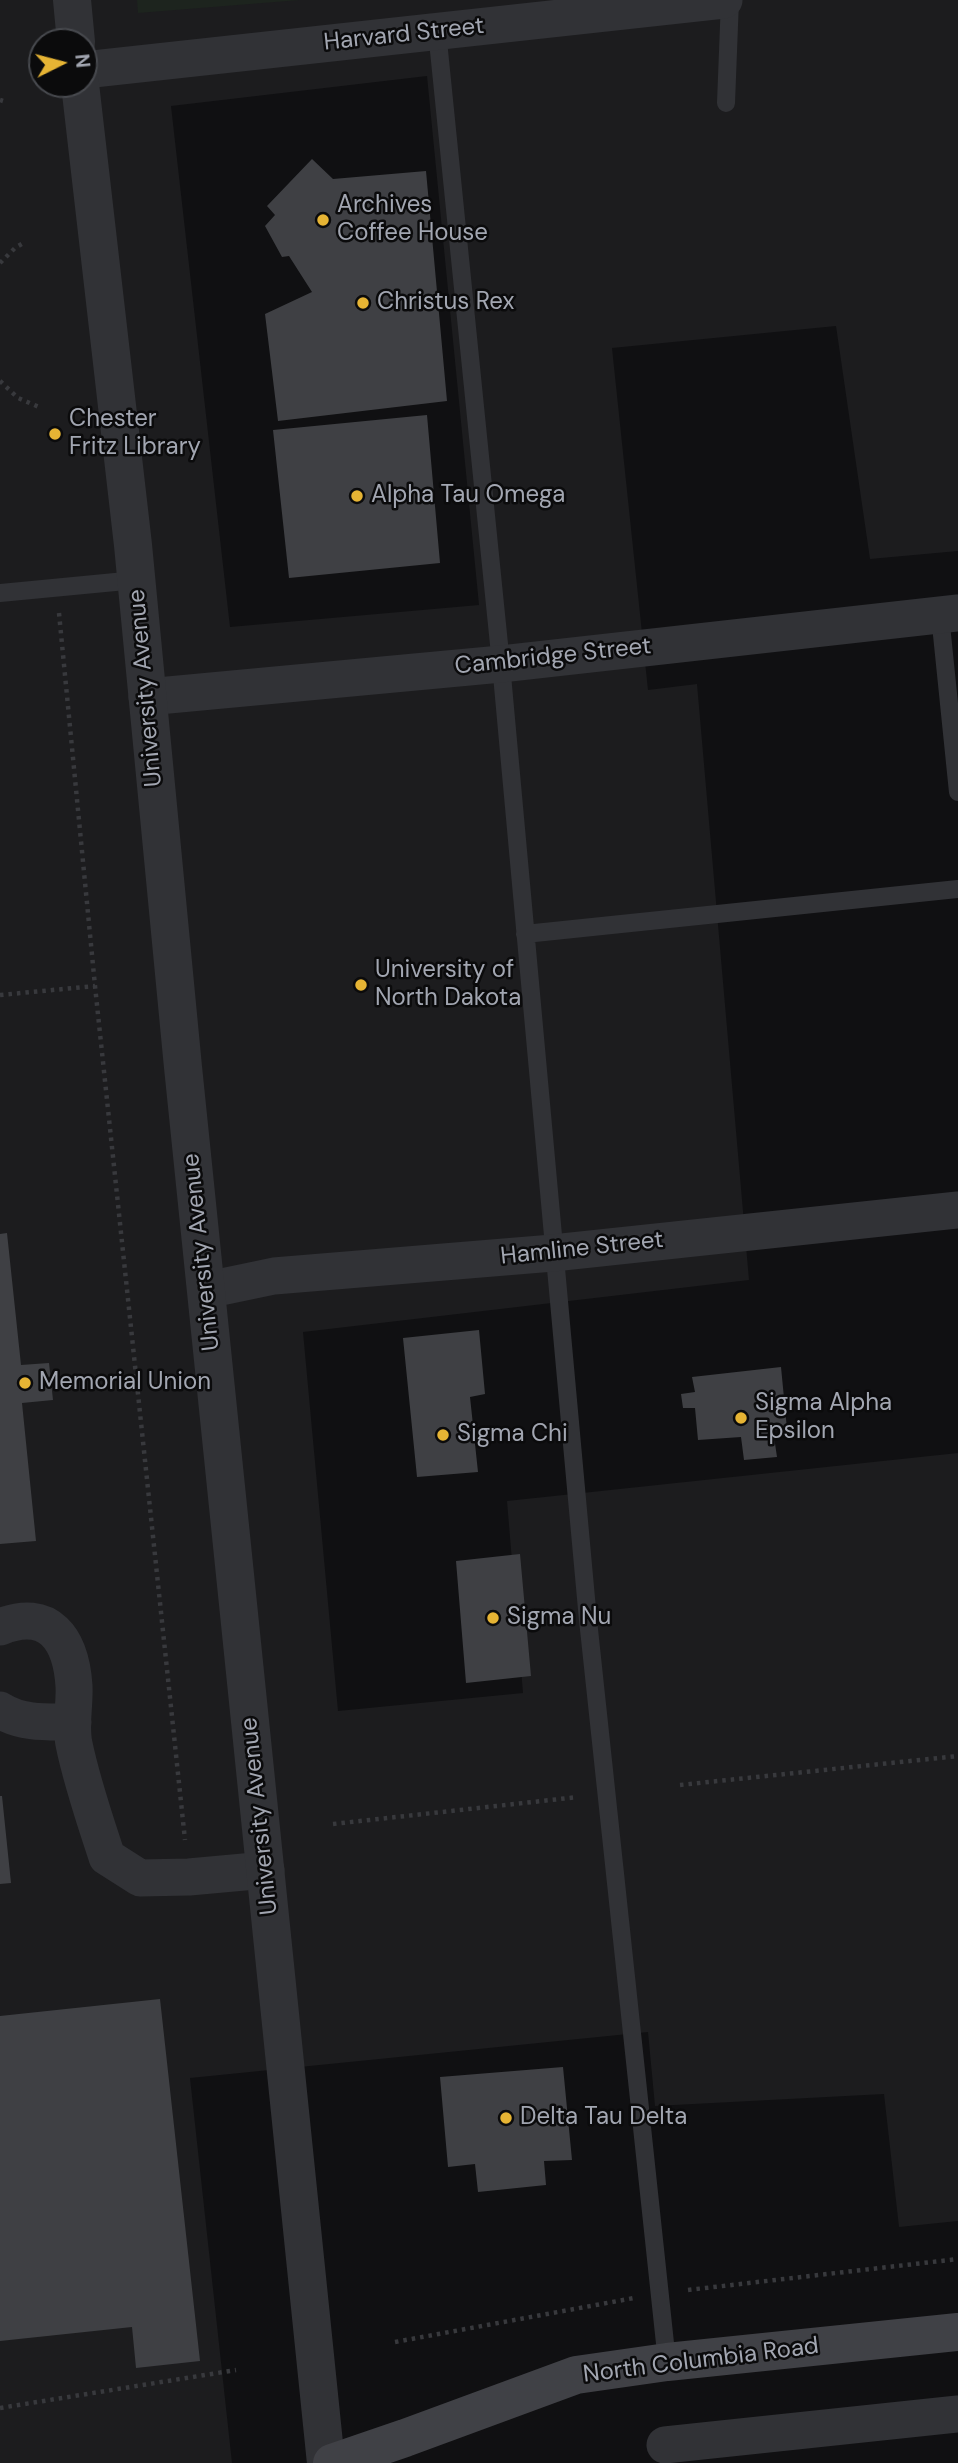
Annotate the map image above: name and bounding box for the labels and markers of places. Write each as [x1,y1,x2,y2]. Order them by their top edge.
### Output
place label: Archives Coffee House [337,192,488,248]
marker: Archives Coffee House [315,212,331,228]
place label: Christus Rex [377,289,514,317]
marker: Christus Rex [355,295,371,311]
place label: Chester Fritz Library [69,406,201,462]
marker: Chester Fritz Library [47,426,63,442]
place label: Alpha Tau Omega [371,482,565,510]
marker: Alpha Tau Omega [349,488,365,504]
place label: University of North Dakota [375,957,521,1013]
marker: University of North Dakota [353,977,369,993]
place label: Memorial Union [39,1369,211,1397]
marker: Memorial Union [17,1375,33,1391]
place label: Sigma Alpha Epsilon [755,1390,892,1446]
marker: Sigma Alpha Epsilon [733,1410,749,1426]
place label: Sigma Chi [457,1421,568,1449]
marker: Sigma Chi [435,1427,451,1443]
place label: Sigma Nu [507,1604,611,1632]
marker: Sigma Nu [485,1610,501,1626]
place label: Delta Tau Delta [520,2104,687,2132]
marker: Delta Tau Delta [498,2110,514,2126]

